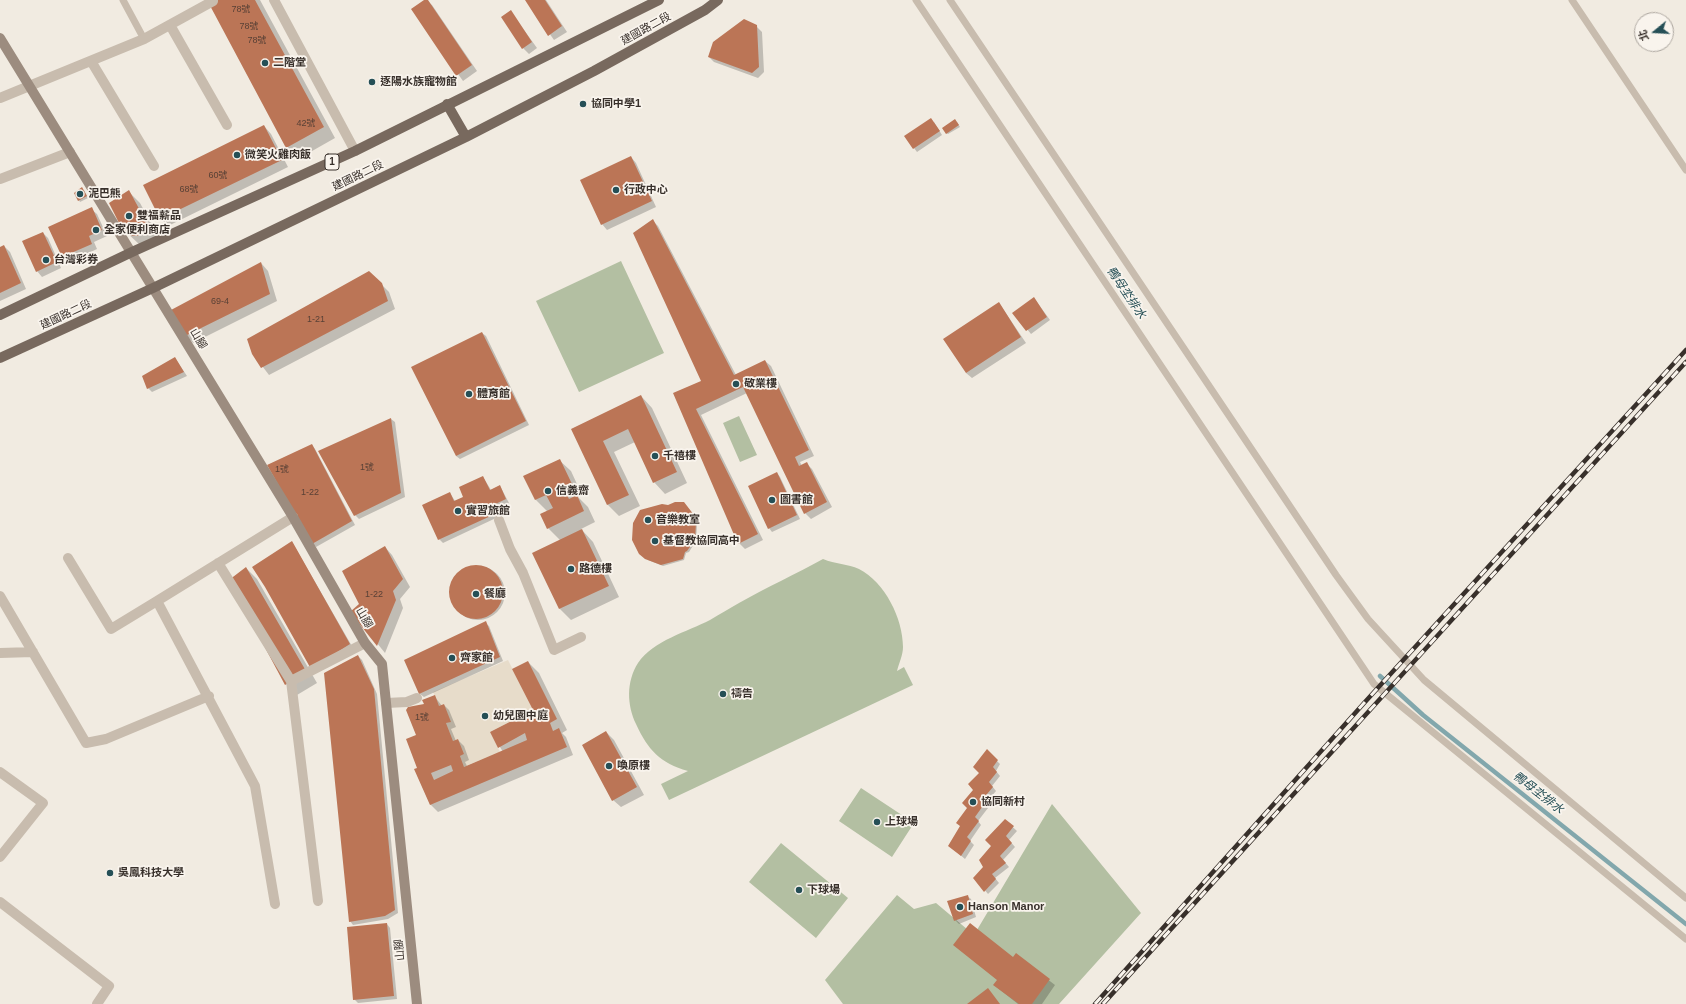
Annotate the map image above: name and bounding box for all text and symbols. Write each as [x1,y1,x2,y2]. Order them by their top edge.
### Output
house number: 78號 [231,5,251,15]
street label: 建國路二段 [619,10,673,48]
north arrow [1634,12,1674,52]
house number: 78號 [239,22,259,32]
text: 北 [1636,28,1651,42]
house number: 78號 [247,36,267,46]
place label: 二階堂 [273,56,306,70]
marker: 二階堂 [260,58,270,68]
place label: 逐陽水族寵物館 [380,75,457,89]
marker: 逐陽水族寵物館 [367,77,377,87]
place label: 協同中學1 [591,97,641,111]
marker: 協同中學1 [578,99,588,109]
house number: 42號 [296,119,316,129]
place label: 微笑火雞肉飯 [245,148,311,162]
marker: 微笑火雞肉飯 [232,150,242,160]
road number: 1 [325,154,339,170]
street label: 建國路二段 [330,158,386,194]
house number: 60號 [208,171,228,181]
place label: 行政中心 [624,183,668,197]
house number: 68號 [179,185,199,195]
marker: 行政中心 [611,185,621,195]
place label: 泥巴熊 [88,187,121,201]
marker: 泥巴熊 [75,189,85,199]
place label: 雙福薪品 [137,209,181,223]
marker: 雙福薪品 [124,211,134,221]
place label: 全家便利商店 [104,223,170,237]
marker: 全家便利商店 [91,225,101,235]
place label: 台灣彩券 [54,253,98,267]
marker: 台灣彩券 [41,255,51,265]
water label: 鴨母坔排水 [1103,264,1149,322]
street label: 建國路二段 [38,297,94,333]
house number: 69-4 [211,297,229,307]
house number: 1-21 [307,315,325,325]
street label: 山腳 [187,326,209,352]
place label: 敬業樓 [744,377,777,391]
marker: 敬業樓 [731,379,741,389]
place label: 體育館 [477,387,510,401]
marker: 體育館 [464,389,474,399]
place label: 千禧樓 [663,449,696,463]
marker: 千禧樓 [650,451,660,461]
house number: 1號 [360,463,374,473]
house number: 1號 [275,465,289,475]
place label: 信義齋 [556,484,589,498]
marker: 信義齋 [543,486,553,496]
house number: 1-22 [301,488,319,498]
place label: 圖書館 [780,493,813,507]
marker: 圖書館 [767,495,777,505]
place label: 實習旅館 [466,504,510,518]
marker: 實習旅館 [453,506,463,516]
place label: 音樂教室 [656,513,700,527]
marker: 音樂教室 [643,515,653,525]
place label: 基督教協同高中 [663,534,740,548]
marker: 基督教協同高中 [650,536,660,546]
place label: 路德樓 [579,562,612,576]
marker: 路德樓 [566,564,576,574]
place label: 餐廳 [484,587,506,601]
marker: 餐廳 [471,589,481,599]
house number: 1-22 [365,590,383,600]
street label: 山腳 [353,605,375,631]
place label: 齊家館 [460,651,493,665]
marker: 齊家館 [447,653,457,663]
place label: 禱告 [731,687,753,701]
marker: 禱告 [718,689,728,699]
place label: 幼兒園中庭 [493,709,548,723]
marker: 幼兒園中庭 [480,711,490,721]
house number: 1號 [415,713,429,723]
place label: 喚原樓 [617,759,650,773]
marker: 喚原樓 [604,761,614,771]
water label: 鴨母坔排水 [1510,769,1566,817]
place label: 協同新村 [981,795,1025,809]
marker: 協同新村 [968,797,978,807]
place label: 上球場 [885,815,918,829]
marker: 上球場 [872,817,882,827]
place label: 吳鳳科技大學 [118,866,184,880]
marker: 吳鳳科技大學 [105,868,115,878]
place label: 下球場 [807,883,840,897]
marker: 下球場 [794,885,804,895]
place label: Hanson Manor [968,900,1044,914]
marker: Hanson Manor [955,902,965,912]
street label: 山腳 [392,938,408,962]

